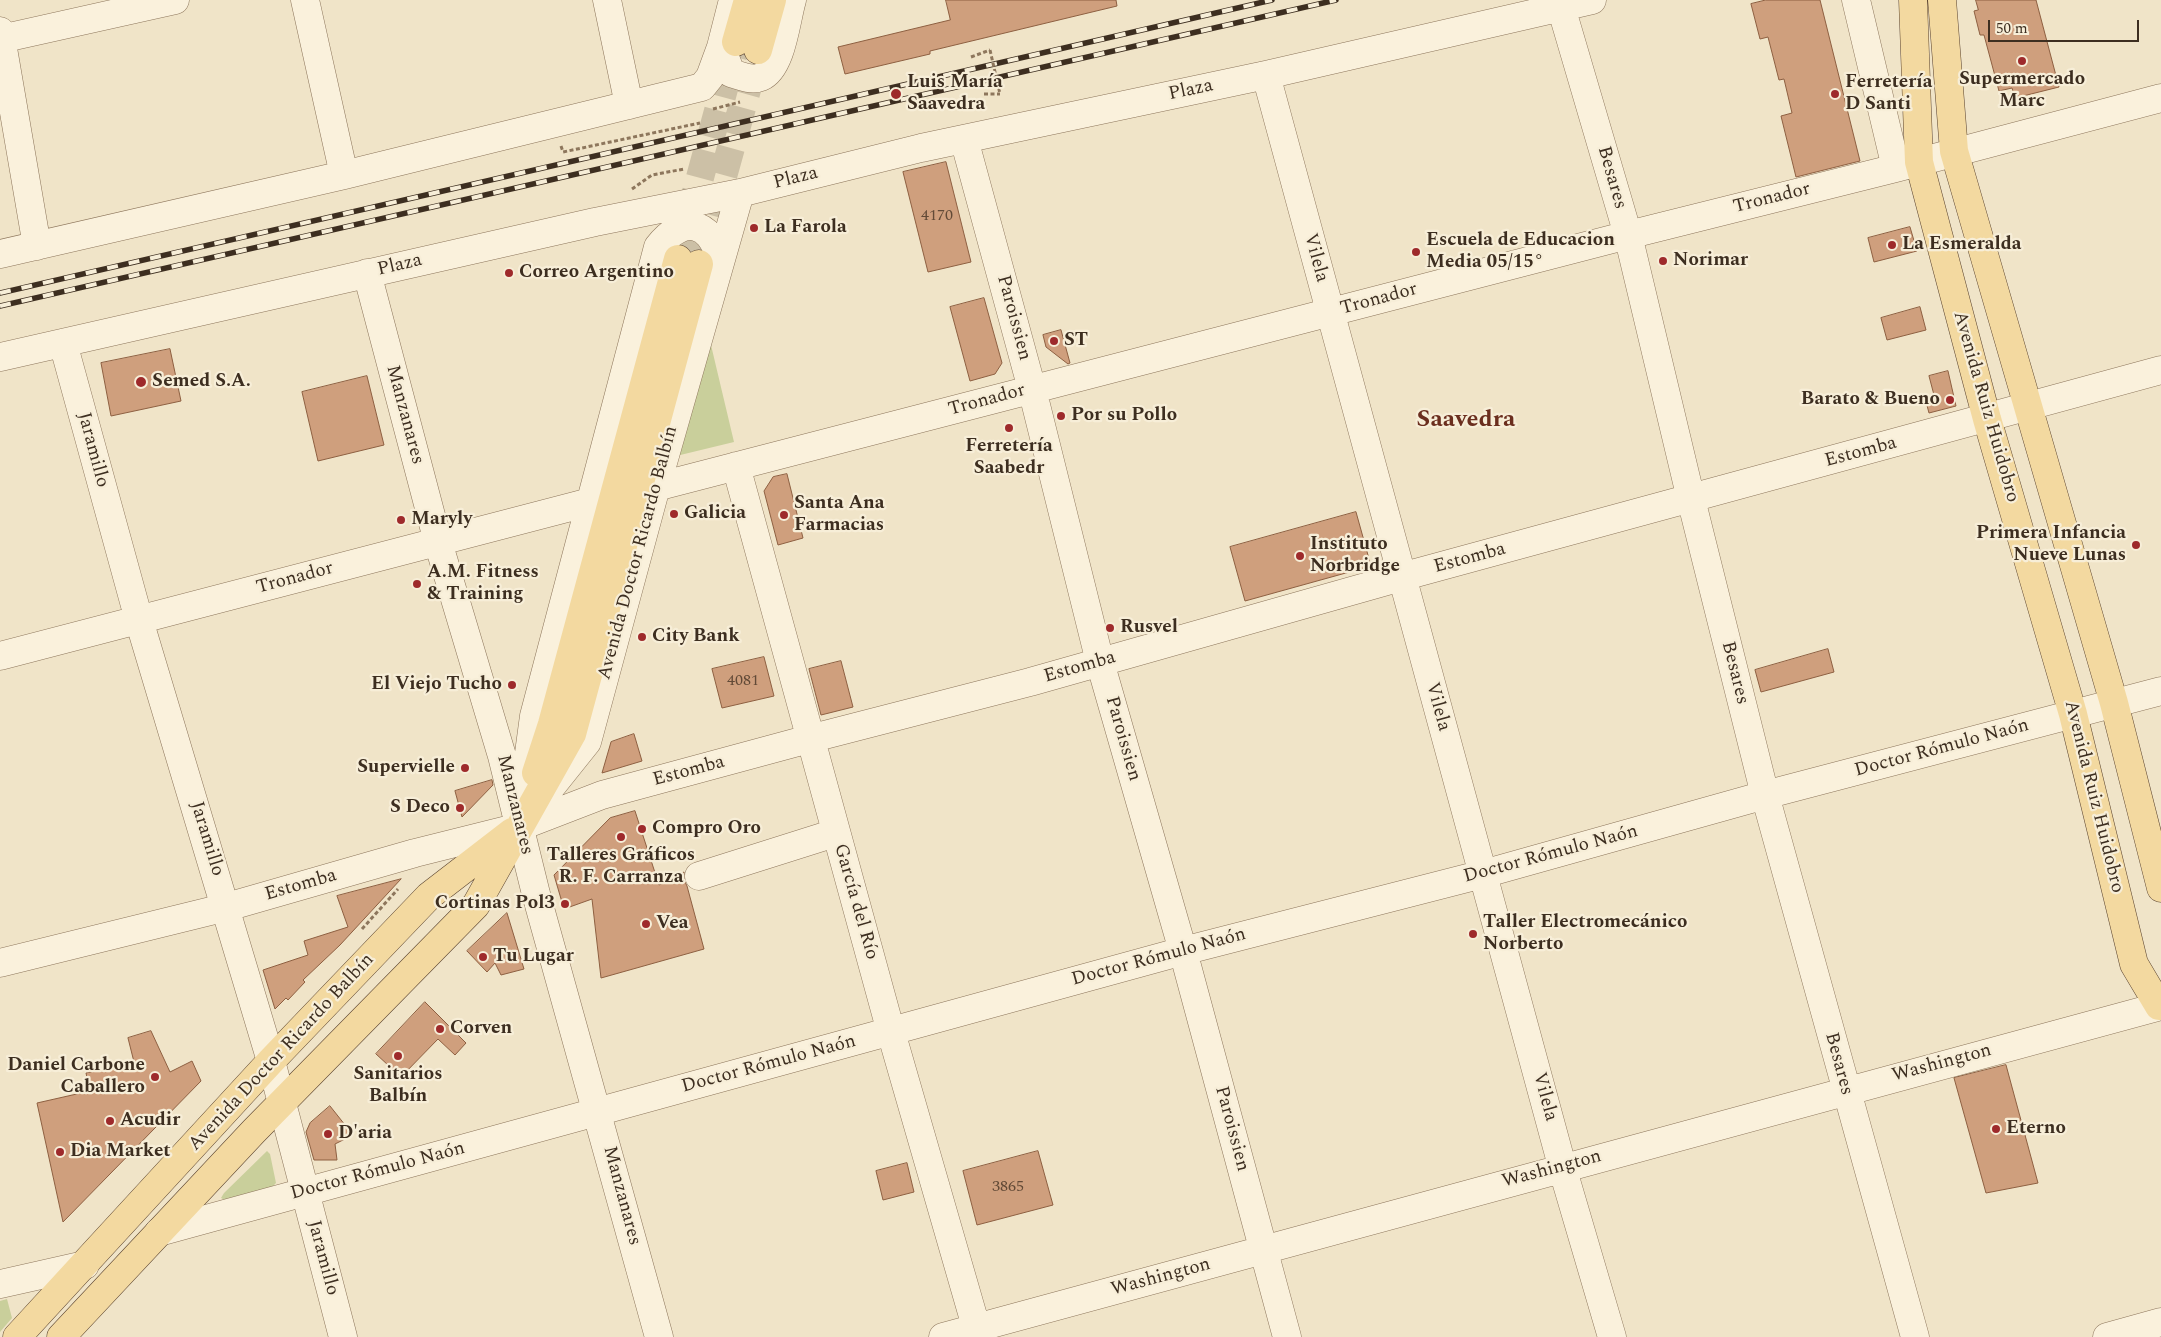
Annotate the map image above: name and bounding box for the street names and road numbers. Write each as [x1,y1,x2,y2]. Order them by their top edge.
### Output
street label: Plaza [1166,75,1216,107]
street label: Besares [1591,144,1631,212]
street label: Plaza [771,162,821,196]
street label: Tronador [1731,178,1813,220]
street label: Vilela [1298,231,1332,285]
street label: Plaza [375,250,425,282]
street label: Paroissien [991,273,1035,363]
street label: Tronador [1338,279,1420,321]
street label: Avenida Ruiz Huidobro [1947,309,2023,505]
street label: Manzanares [380,363,428,467]
street label: Tronador [946,380,1028,422]
street label: Jaramillo [71,410,113,490]
street label: Avenida Doctor Ricardo Balbín [594,424,684,682]
street label: Estomba [1823,432,1899,474]
street label: Estomba [1432,538,1508,580]
street label: Tronador [254,558,336,600]
street label: Besares [1715,639,1753,707]
street label: Estomba [1041,647,1119,689]
street label: Vilela [1420,680,1454,734]
street label: Paroissien [1099,694,1145,784]
street label: Avenida Ruiz Huidobro [2058,698,2128,896]
street label: Doctor Rómulo Naón [1852,715,2032,783]
street label: Estomba [651,751,727,793]
street label: Manzanares [491,753,537,857]
street label: Jaramillo [184,799,228,879]
street label: Doctor Rómulo Naón [1461,821,1641,889]
street label: García del Río [828,841,882,963]
street label: Estomba [262,865,340,907]
street label: Doctor Rómulo Naón [1069,924,1249,992]
street label: Avenida Doctor Ricardo Balbín [184,949,380,1157]
street label: Besares [1819,1030,1857,1098]
street label: Doctor Rómulo Naón [679,1031,859,1099]
street label: Washington [1890,1040,1994,1088]
street label: Vilela [1527,1070,1561,1124]
street label: Paroissien [1209,1084,1253,1174]
street label: Doctor Rómulo Naón [288,1138,468,1206]
street label: Manzanares [597,1144,645,1248]
street label: Washington [1500,1146,1604,1194]
street label: Jaramillo [301,1218,343,1298]
street label: Washington [1109,1254,1213,1302]

